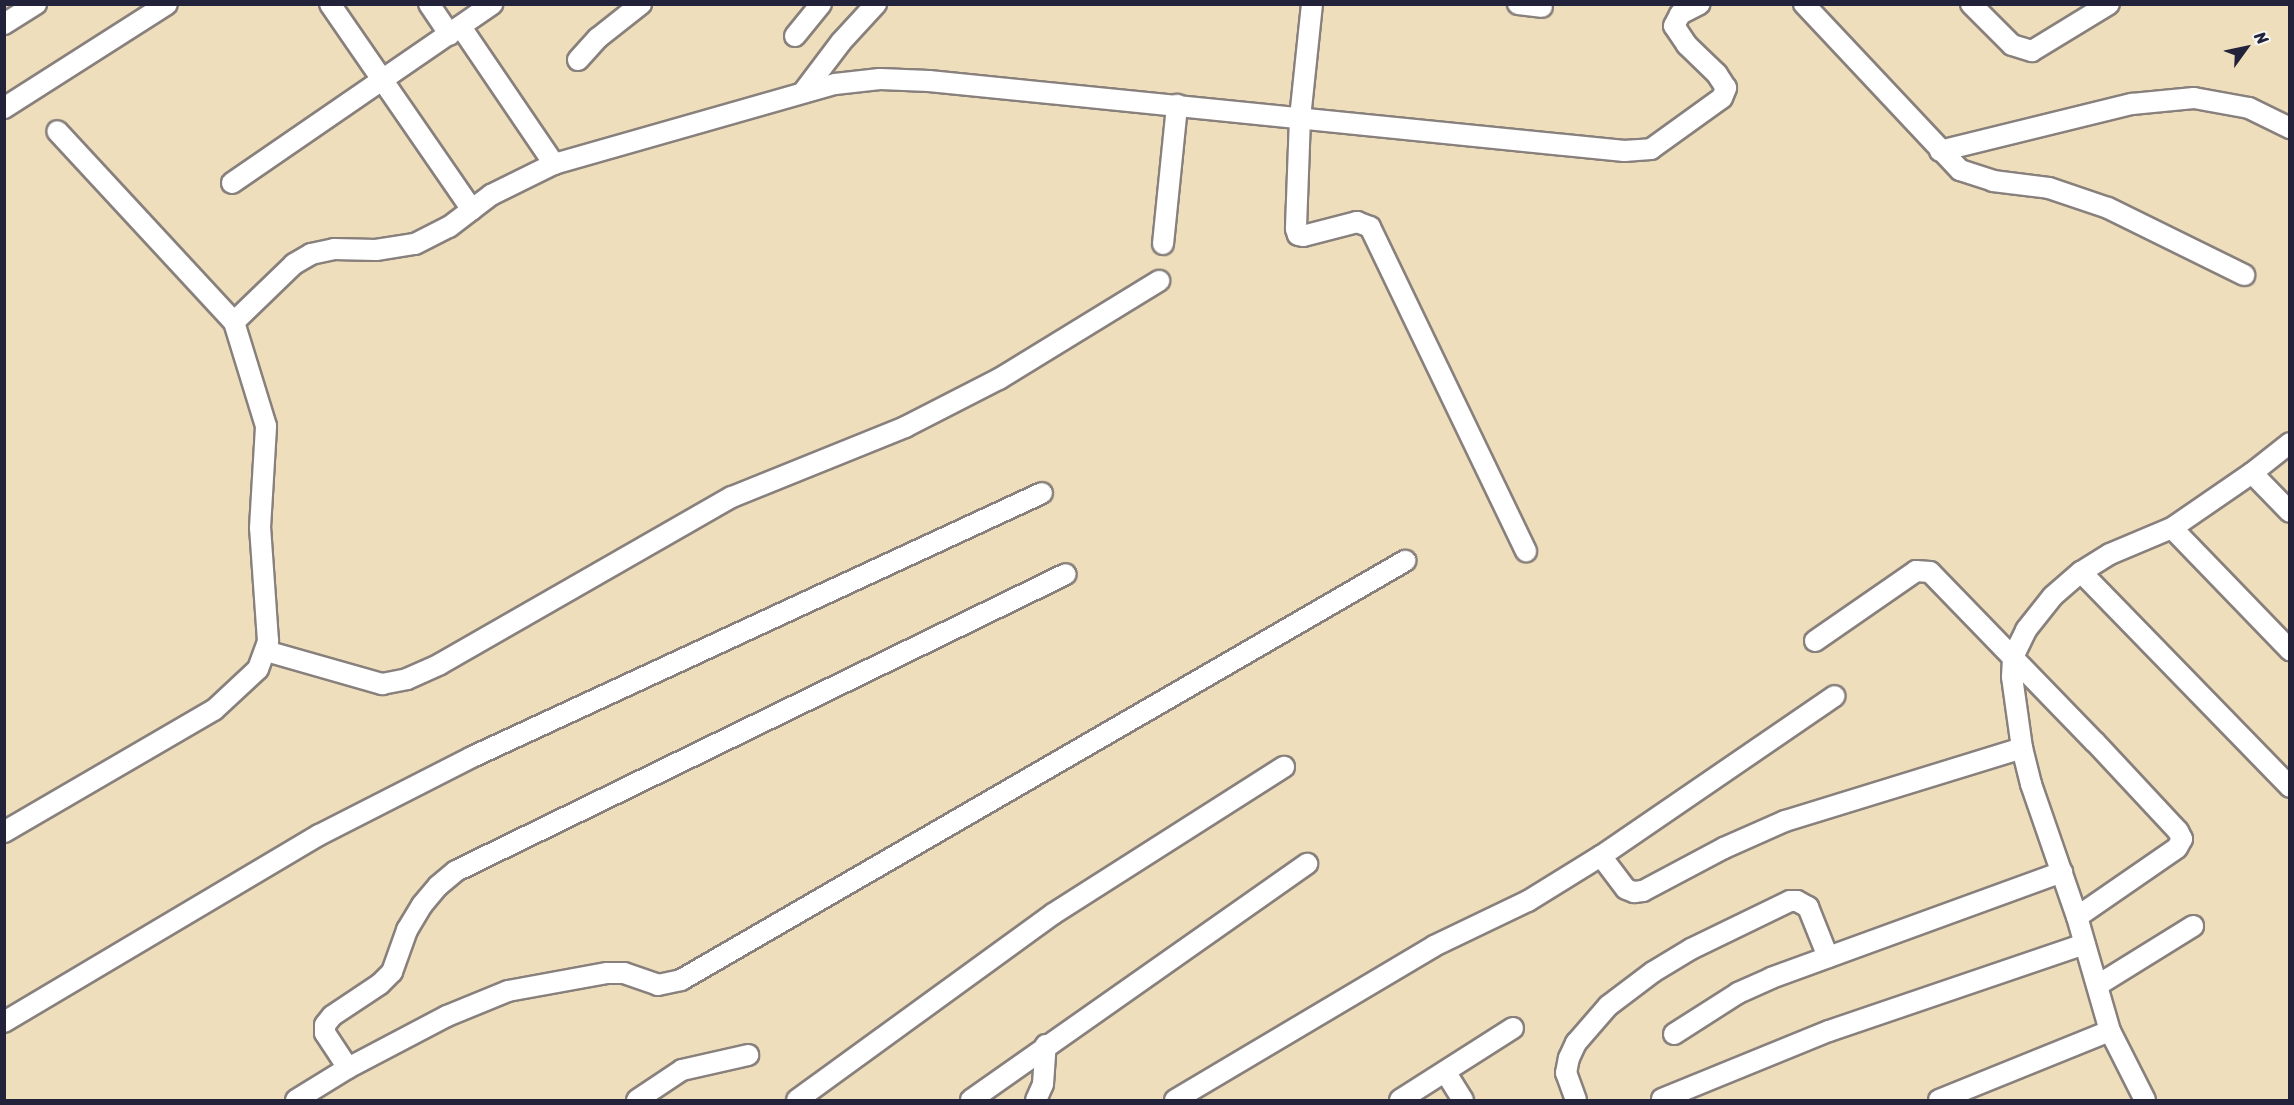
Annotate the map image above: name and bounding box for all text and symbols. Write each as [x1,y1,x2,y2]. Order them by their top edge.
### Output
north arrow [2216,18,2276,78]
text: N [2246,25,2277,50]

